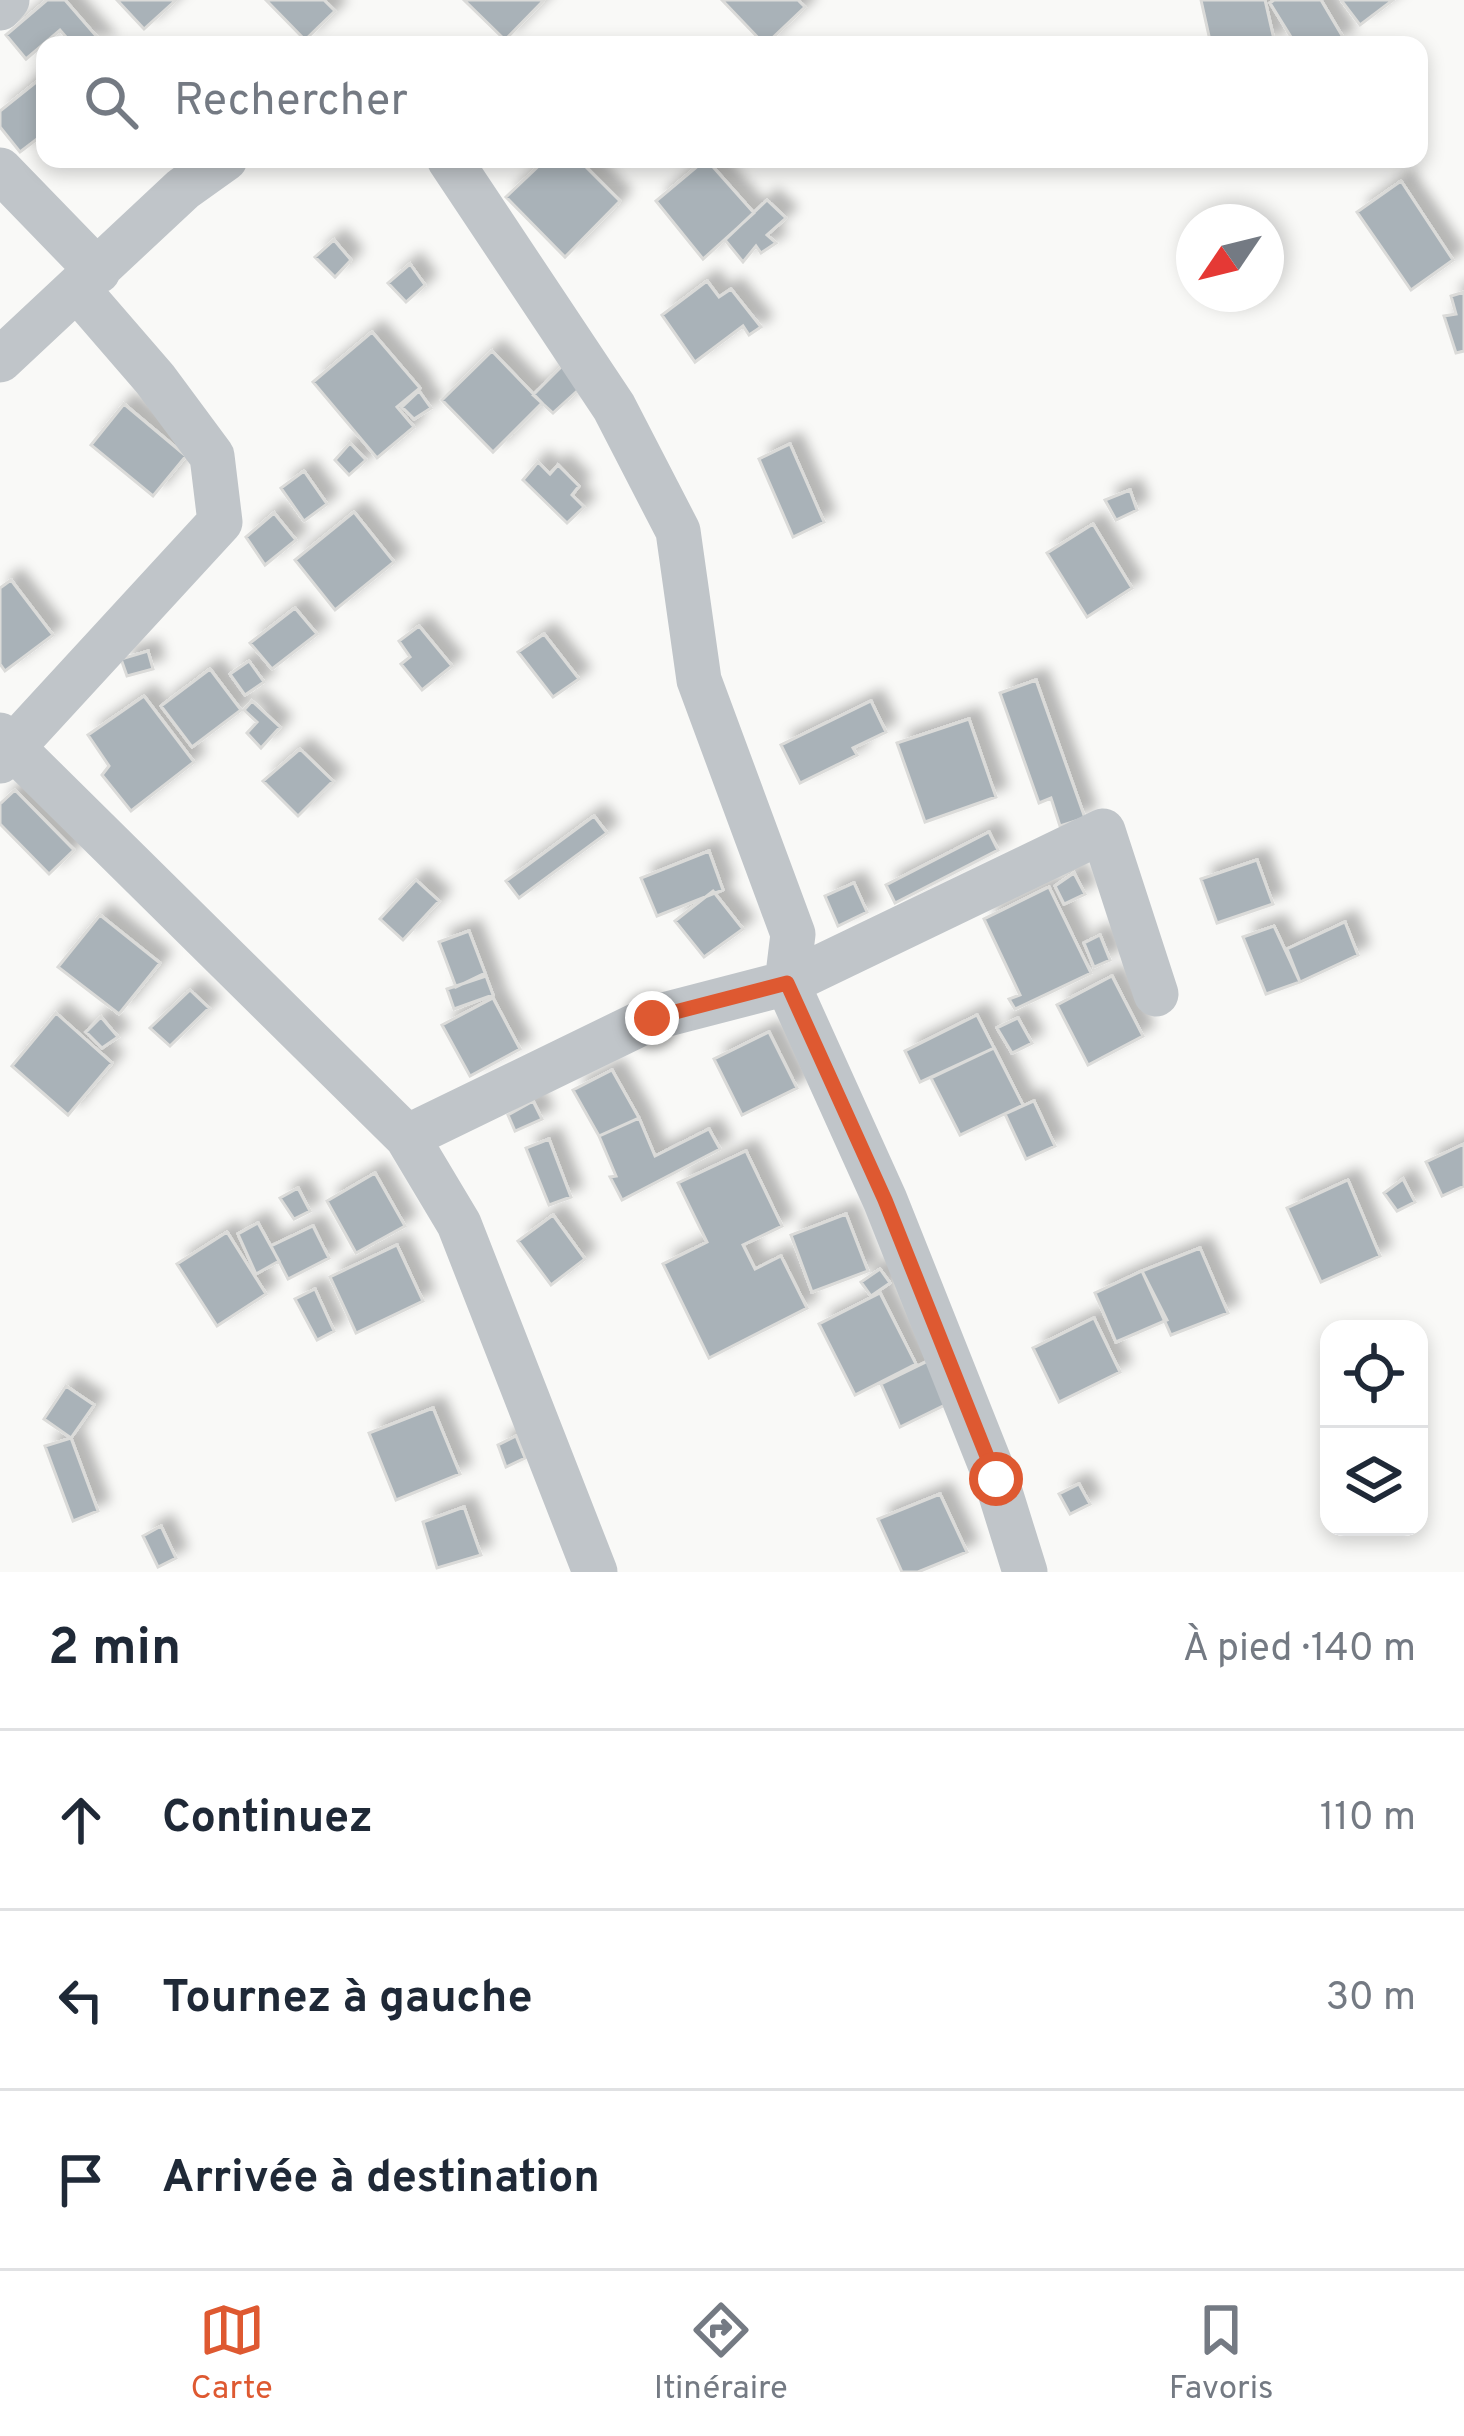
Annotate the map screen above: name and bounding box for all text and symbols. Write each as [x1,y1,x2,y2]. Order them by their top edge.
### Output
search box [36,36,1428,168]
icon: search [78,69,144,135]
text: Rechercher [174,74,408,131]
north arrow [1176,204,1284,312]
route end [625,991,679,1045]
map controls [1320,1320,1428,1536]
button: locate [1320,1320,1428,1428]
button: layers [1320,1428,1428,1536]
route start [969,1452,1023,1506]
text: 2 min [48,1618,181,1683]
text: À pied · 140 m [1183,1626,1416,1675]
icon: ahead [48,1787,114,1853]
text: Continuez [162,1791,373,1848]
text: 110 m [1320,1795,1416,1844]
icon: left [48,1967,114,2033]
text: Tournez à gauche [162,1971,533,2028]
text: 30 m [1326,1975,1416,2024]
icon: arrive [48,2147,114,2213]
text: Arrivée à destination [162,2151,600,2208]
tab: Carte [190,2297,273,2411]
tab: Itinéraire [654,2297,788,2411]
tab: Favoris [1169,2297,1274,2411]

